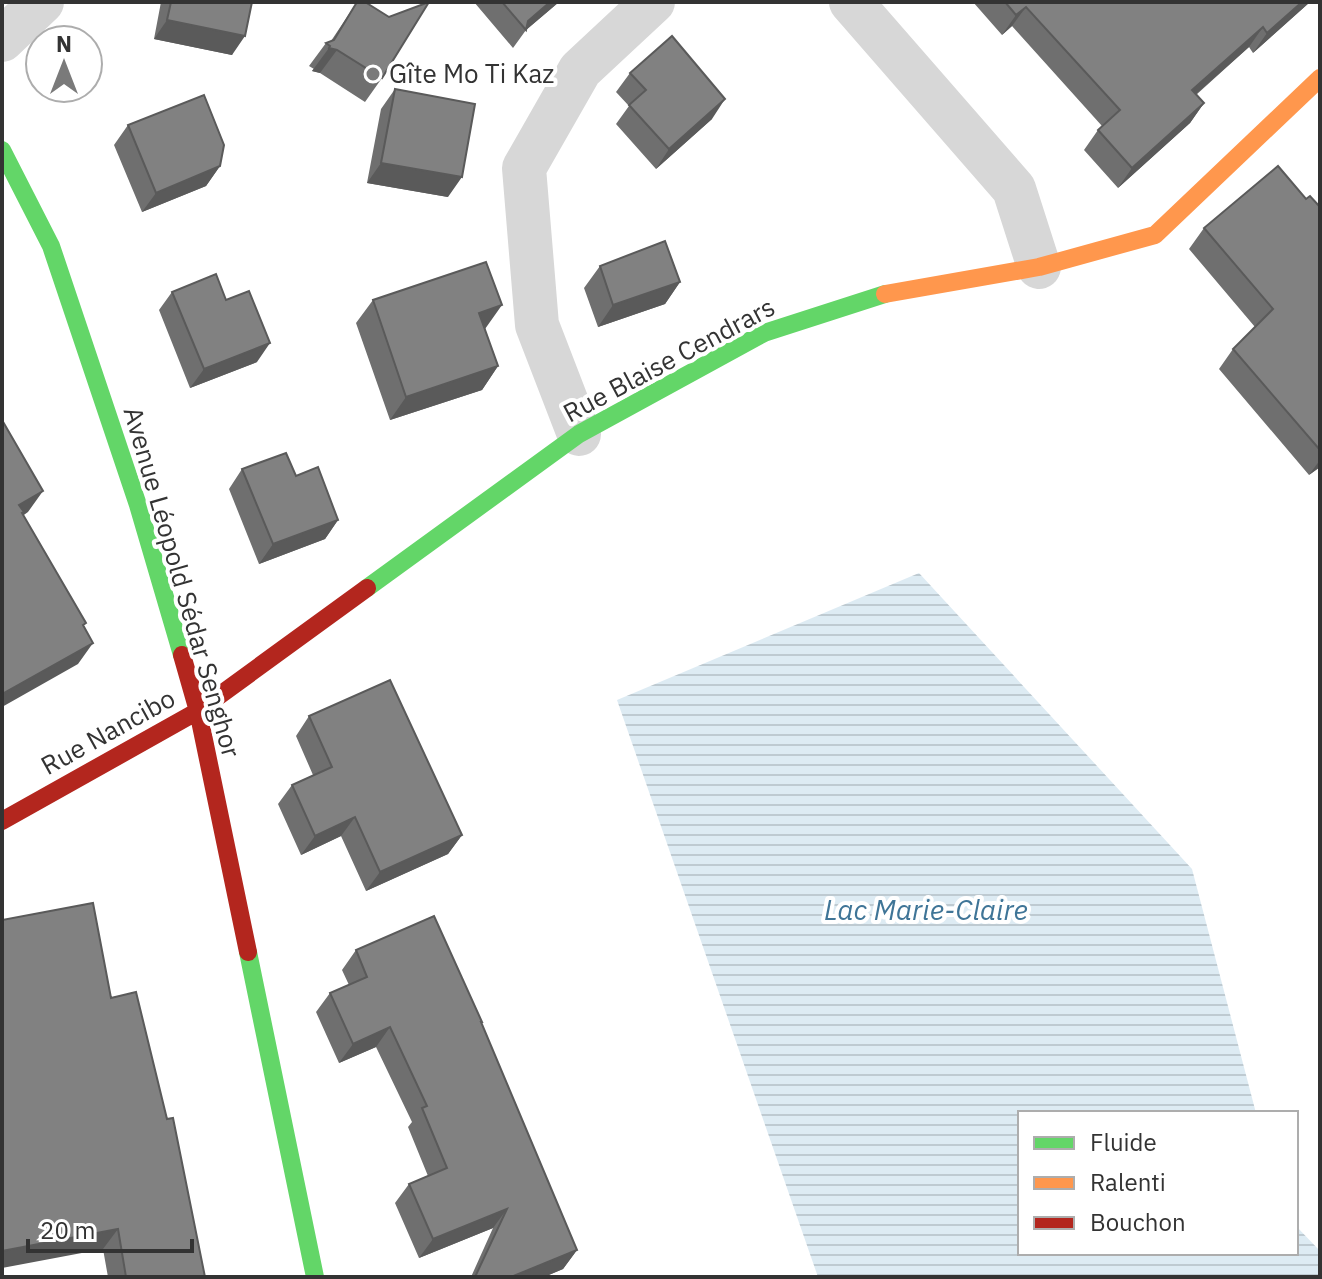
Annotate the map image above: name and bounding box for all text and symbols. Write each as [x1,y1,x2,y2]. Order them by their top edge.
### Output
north arrow [24,24,104,104]
text: N [56,29,72,58]
place label: Gîte Mo Ti Kaz [389,56,554,90]
marker: Gîte Mo Ti Kaz [364,65,382,83]
street label: Rue Blaise Cendrars [557,289,780,429]
street label: Avenue Léopold Sédar Senghor [117,402,249,761]
street label: Rue Nancibo [35,680,181,782]
water label: Lac Marie-Claire [824,891,1028,928]
legend [1018,1111,1298,1255]
text: Fluide [1090,1126,1157,1158]
text: Ralenti [1090,1166,1166,1198]
scale bar [28,1203,192,1253]
text: Bouchon [1090,1206,1186,1238]
text: 20 m [40,1214,95,1246]

